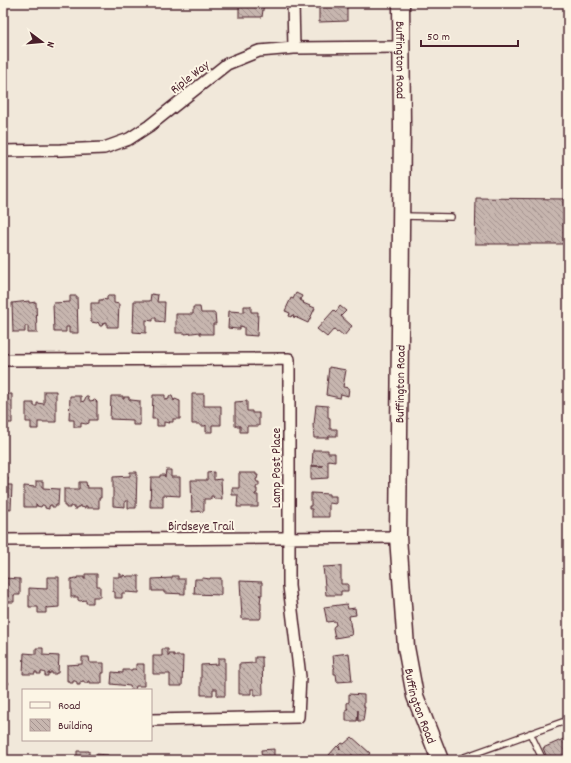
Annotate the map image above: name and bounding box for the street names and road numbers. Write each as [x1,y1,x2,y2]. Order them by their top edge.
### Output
street label: Buffington Road [389,21,409,99]
street label: Riple Way [167,56,215,99]
street label: Buffington Road [391,345,412,423]
street label: Lamp Post Place [268,428,287,508]
street label: Birdseye Trail [168,518,234,537]
street label: Buffington Road [398,667,440,747]

